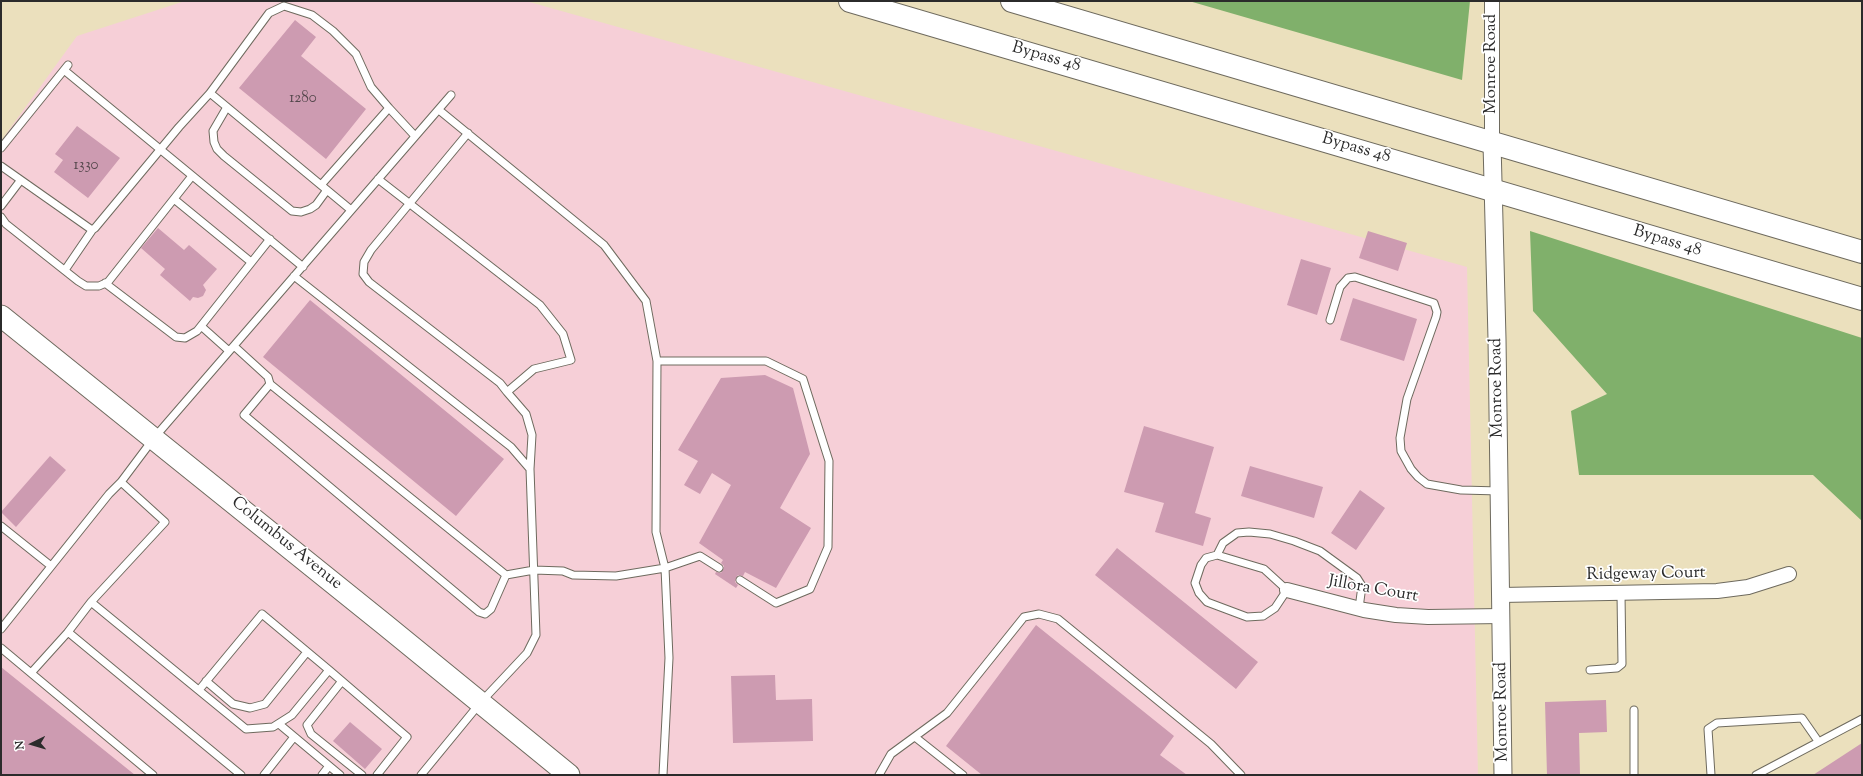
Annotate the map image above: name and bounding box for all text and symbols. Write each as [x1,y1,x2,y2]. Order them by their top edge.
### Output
street label: Monroe Road [1482,14,1502,114]
street label: Bypass 48 [1009,38,1083,78]
house number: 1280 [289,90,317,108]
street label: Bypass 48 [1319,129,1393,169]
house number: 1330 [73,157,99,175]
street label: Bypass 48 [1630,222,1704,262]
street label: Monroe Road [1487,338,1509,438]
street label: Columbus Avenue [226,493,346,595]
street label: Ridgeway Court [1586,564,1706,586]
street label: Jillora Court [1327,572,1419,608]
street label: Monroe Road [1492,662,1514,762]
north arrow [12,724,52,764]
text: N [12,740,28,750]

